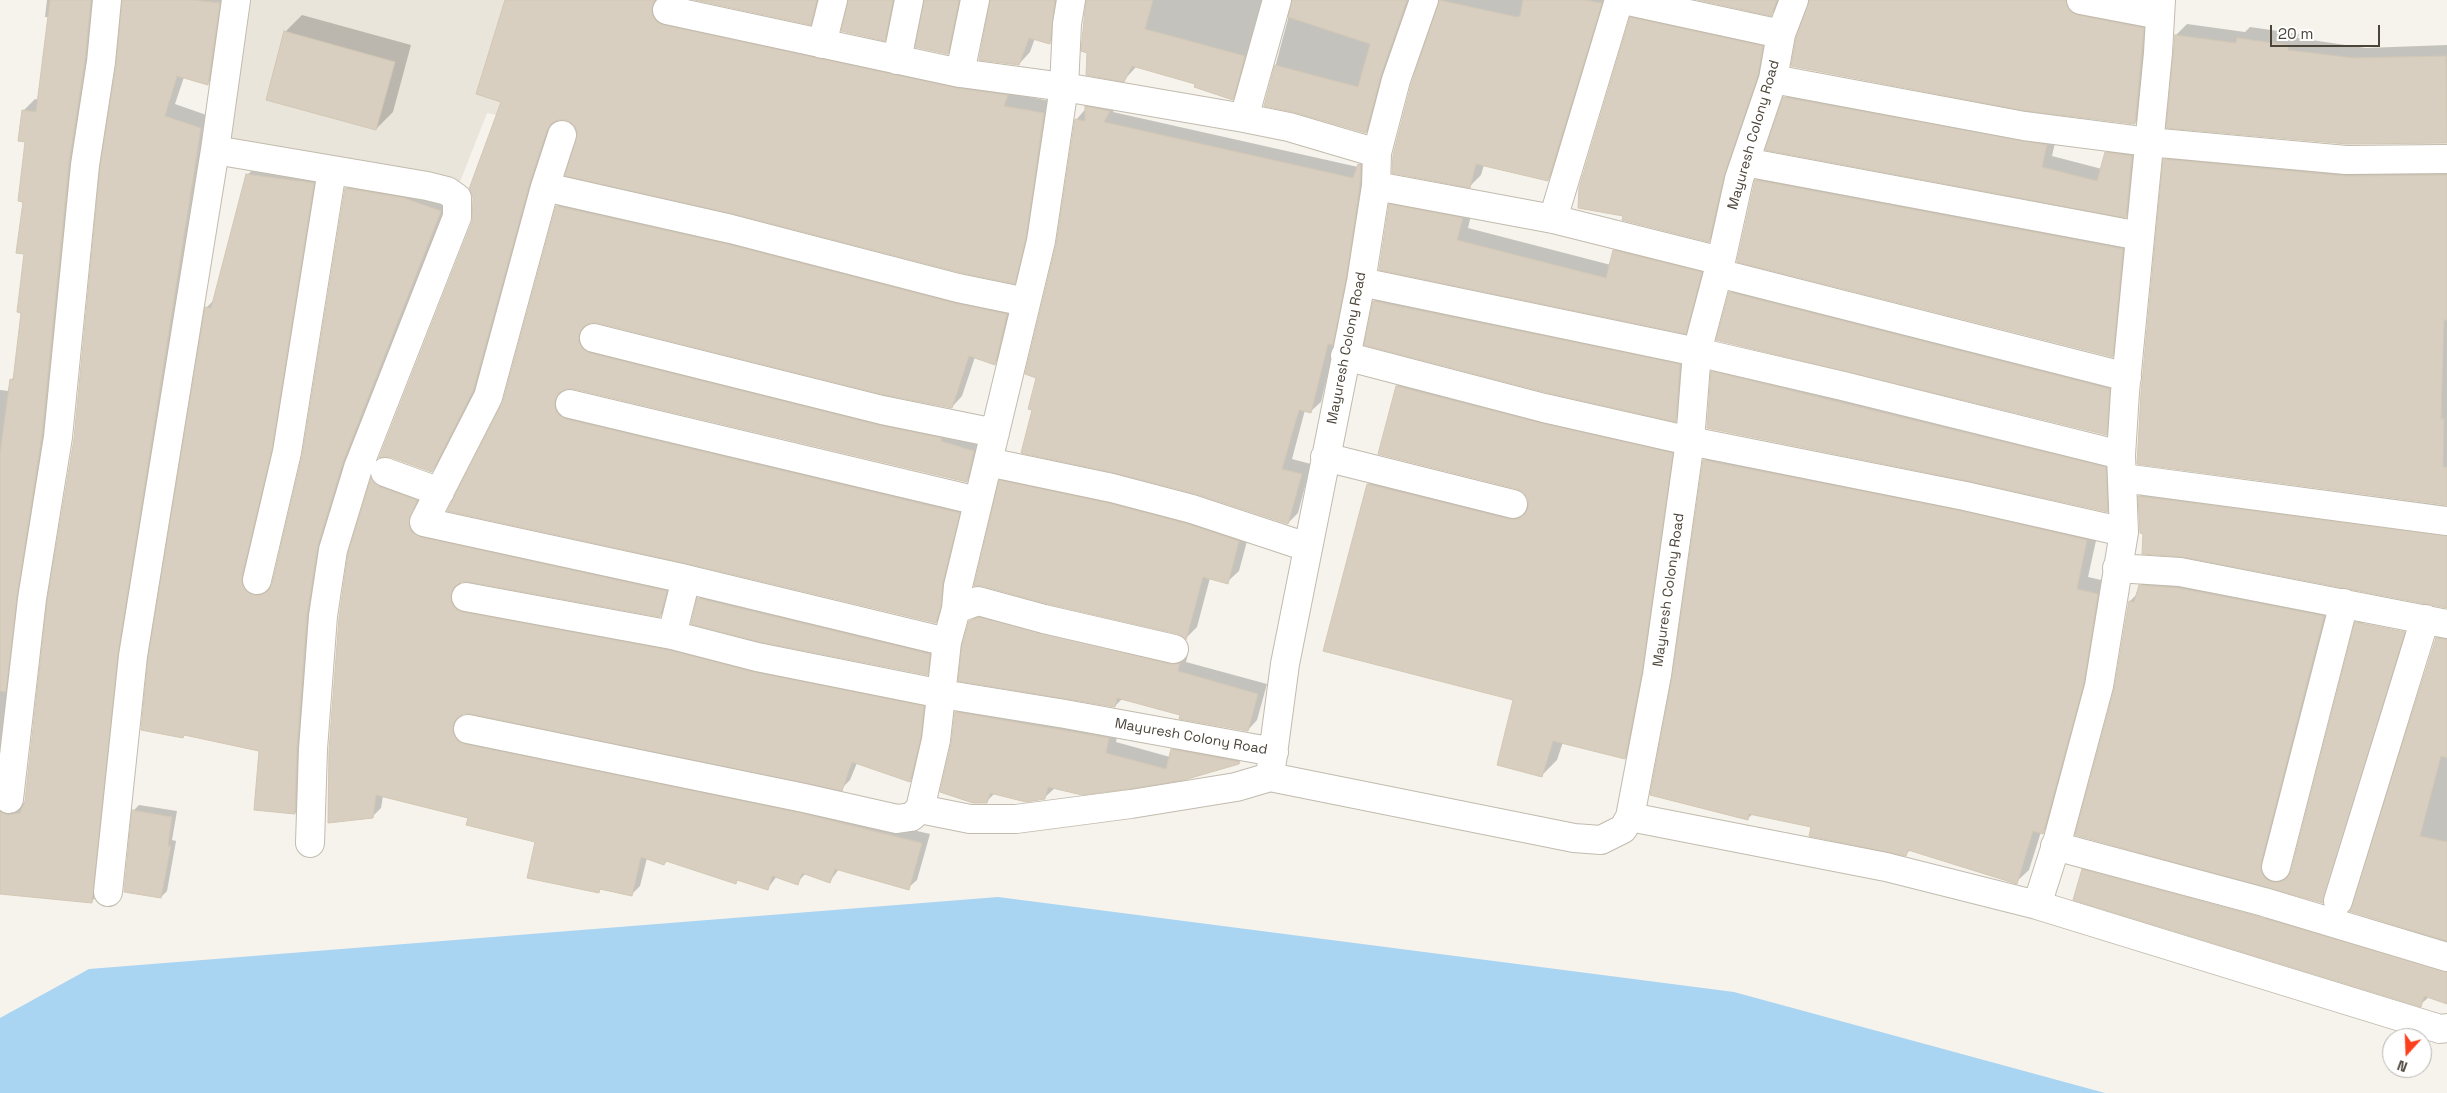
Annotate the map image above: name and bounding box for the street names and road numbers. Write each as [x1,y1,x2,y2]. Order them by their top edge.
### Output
street label: Mayuresh Colony Road [1725,58,1783,212]
street label: Mayuresh Colony Road [1324,270,1370,426]
street label: Mayuresh Colony Road [1650,512,1688,668]
street label: Mayuresh Colony Road [1113,715,1269,759]

